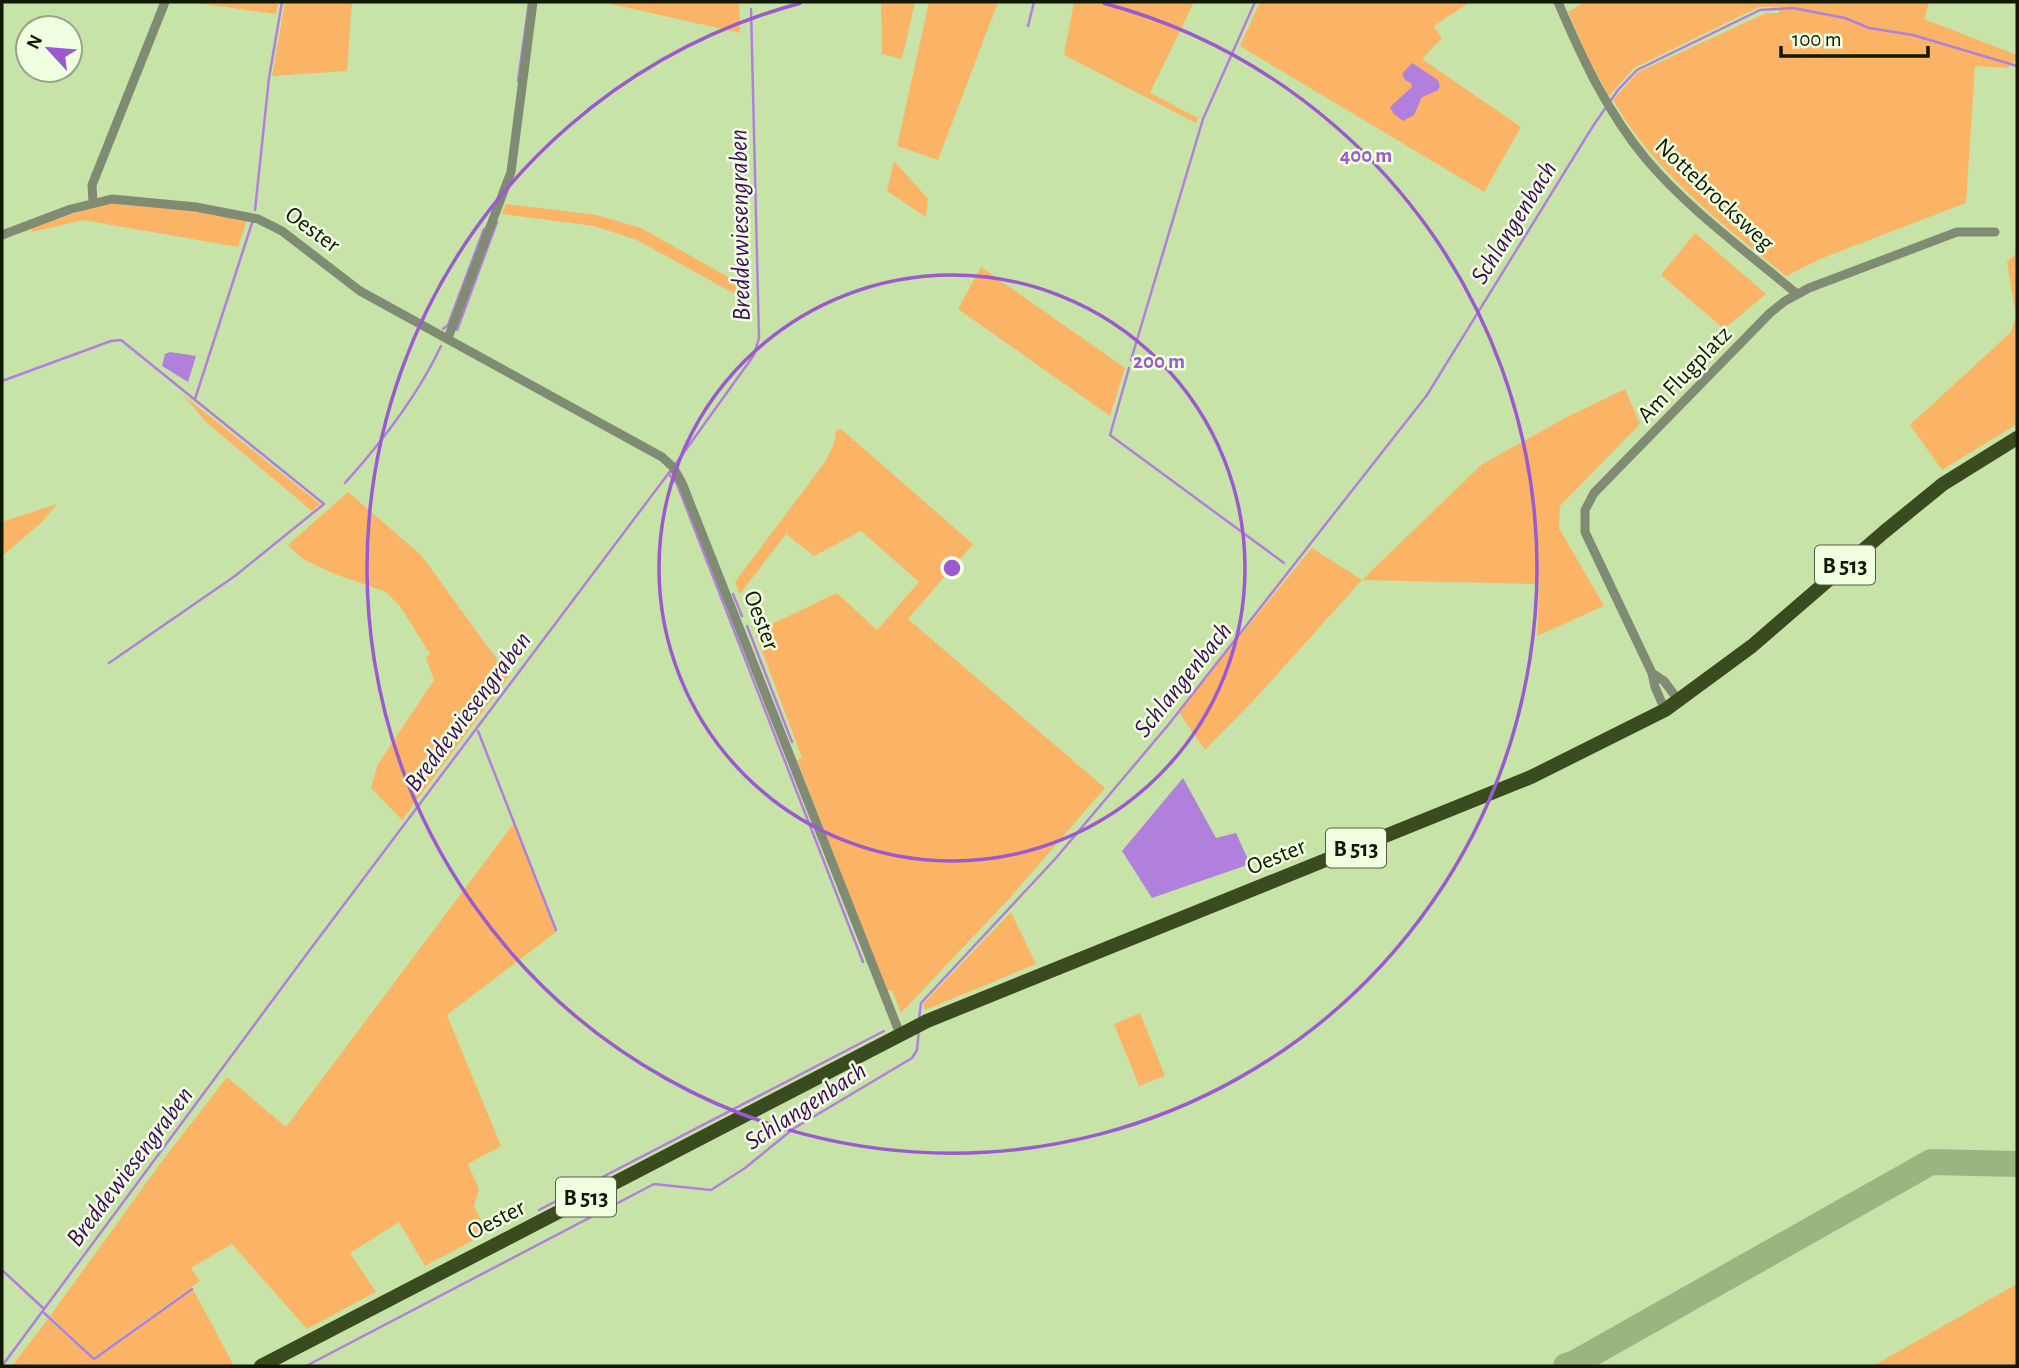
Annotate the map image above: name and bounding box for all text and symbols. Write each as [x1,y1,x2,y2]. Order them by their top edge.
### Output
north arrow [14,14,84,84]
scale bar [1781,14,1928,58]
text: 100 m [1792,29,1842,50]
text: N [24,32,47,52]
water label: Breddewiesengraben [725,129,755,321]
street label: Nottebrocksweg [1650,134,1779,256]
text: 400 m [1340,145,1392,166]
water label: Schlangenbach [1466,157,1562,289]
street label: Oester [281,202,344,258]
street label: Am Flugplatz [1633,322,1736,428]
text: 200 m [1133,351,1185,372]
road number: B 513 [1815,545,1875,584]
centre of rings [940,556,964,580]
street label: Oester [739,587,783,654]
water label: Schlangenbach [1129,617,1237,742]
water label: Breddewiesengraben [400,627,536,796]
road number: B 513 [1326,828,1386,868]
street label: Oester [1243,834,1310,880]
water label: Schlangenbach [740,1057,871,1155]
water label: Breddewiesengraben [62,1082,198,1251]
road number: B 513 [556,1178,616,1216]
street label: Oester [464,1195,529,1245]

